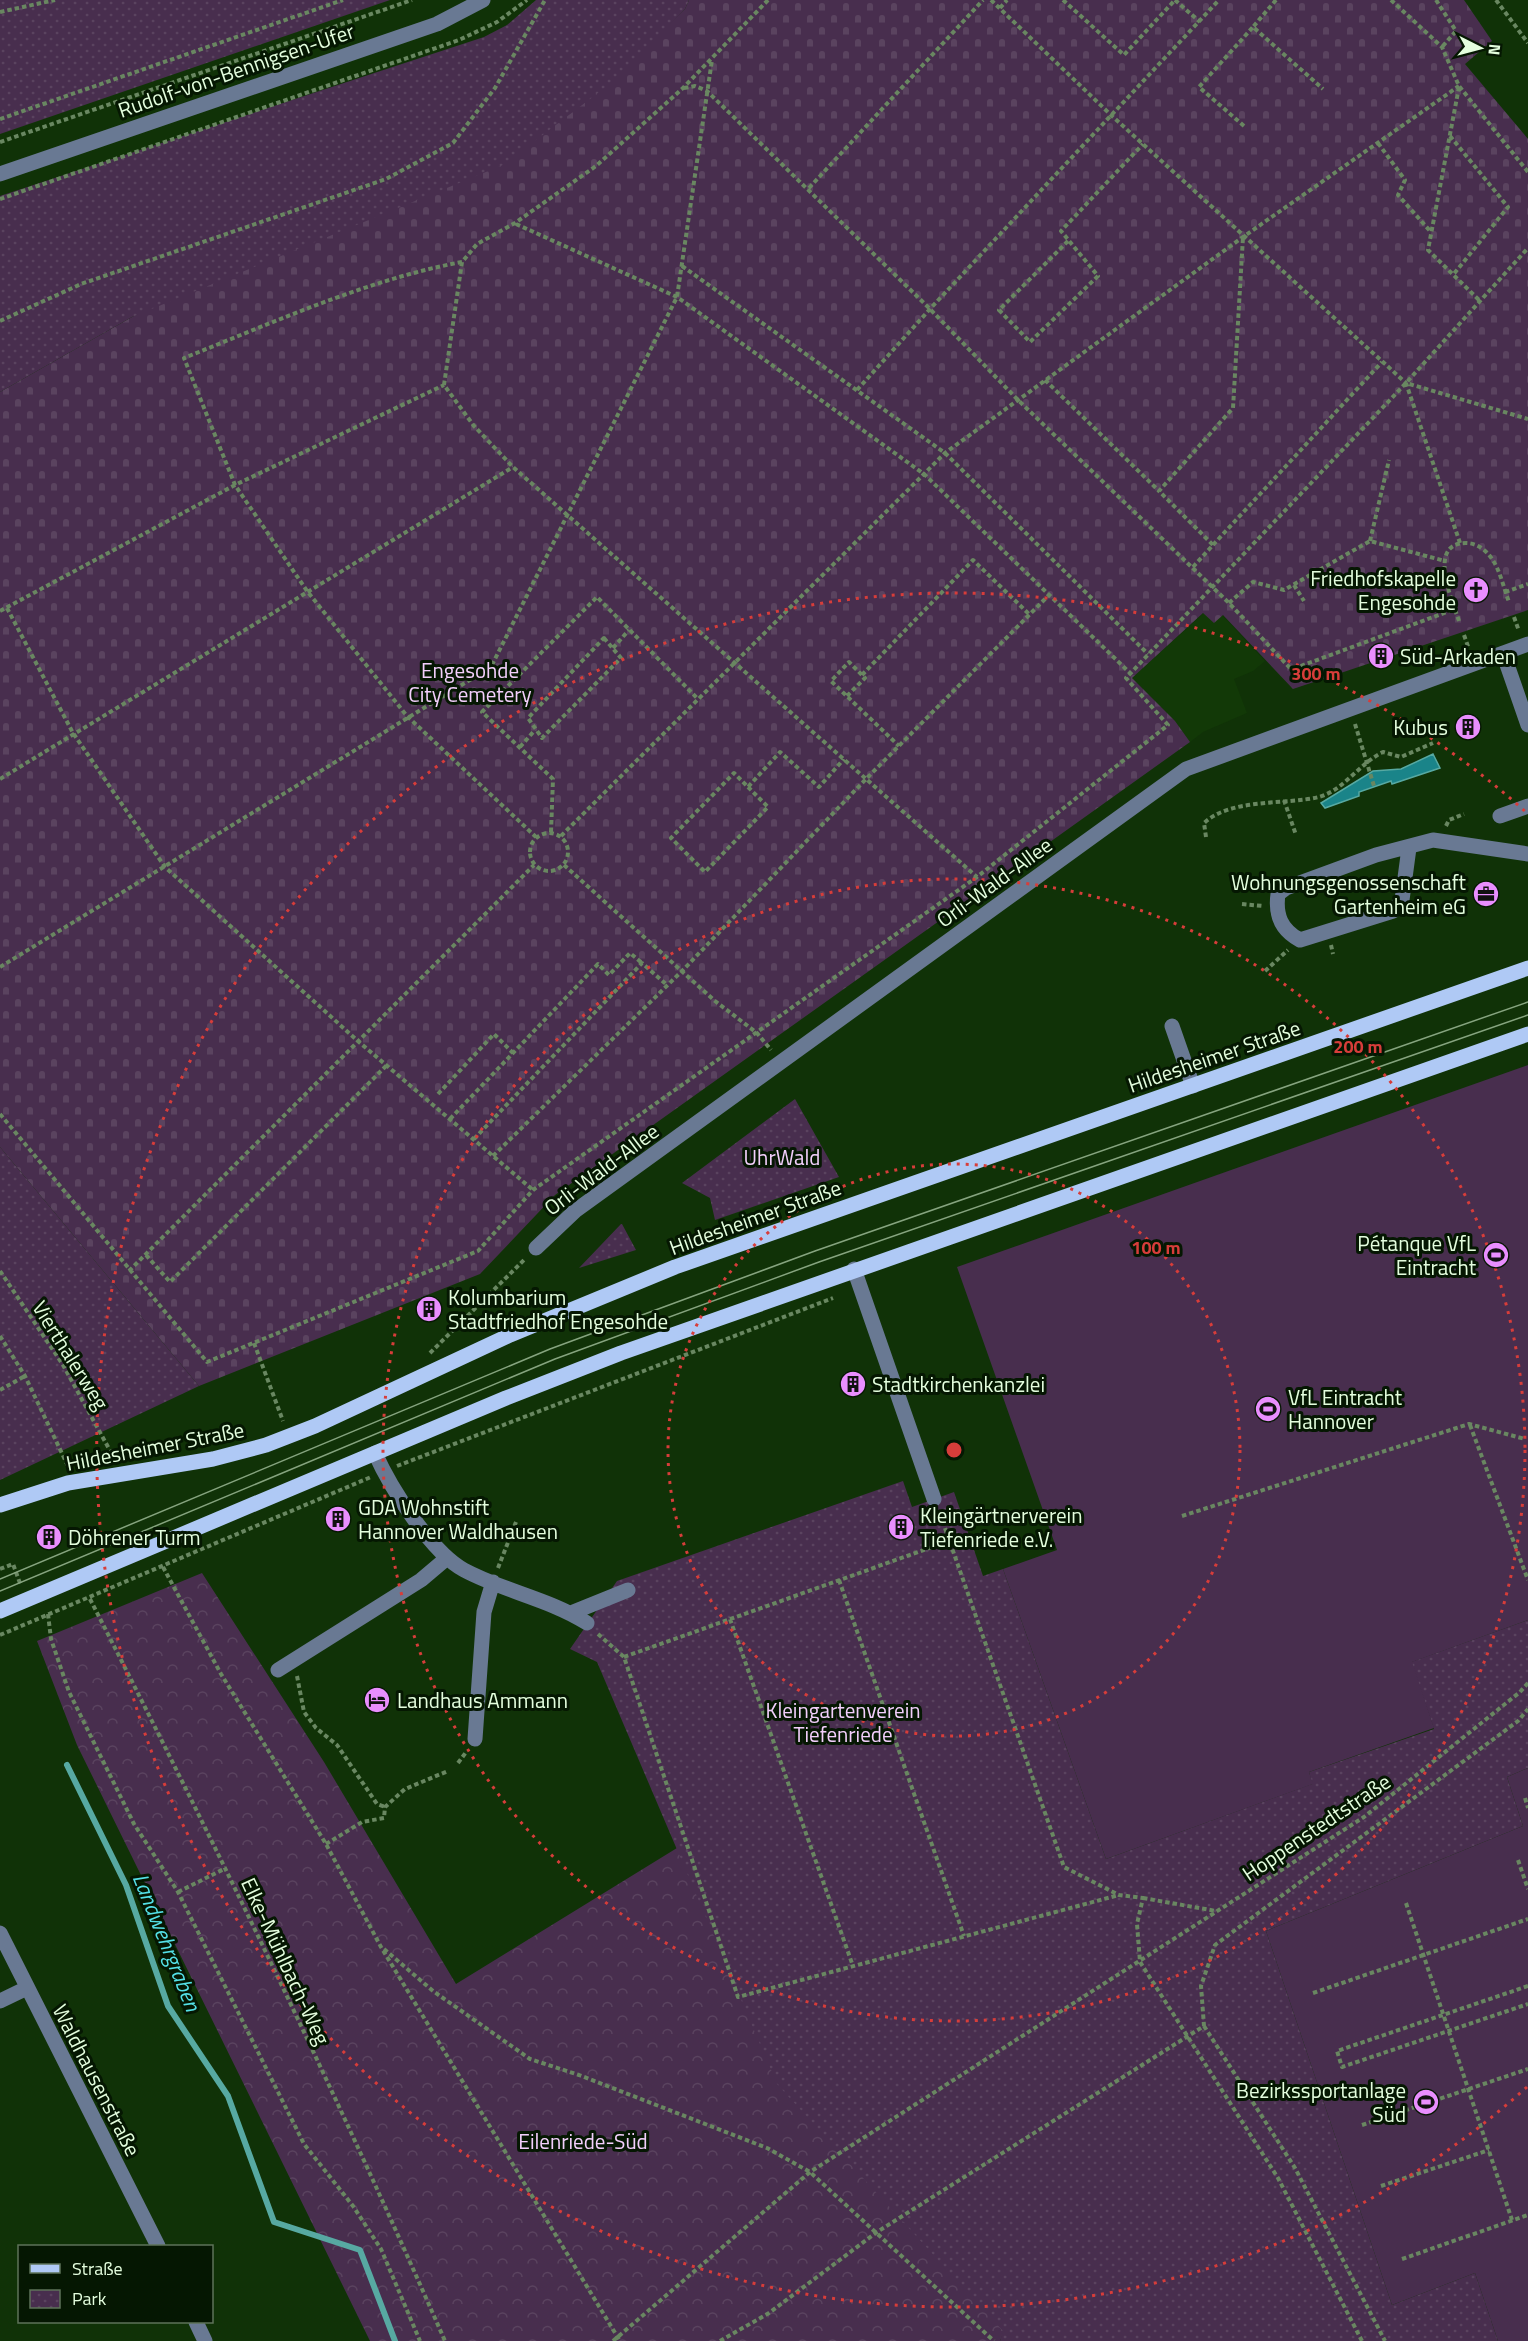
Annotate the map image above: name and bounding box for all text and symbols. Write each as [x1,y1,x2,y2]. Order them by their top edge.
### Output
street label: Rudolf-von-Bennigsen-Ufer [114,14,358,126]
north arrow [1450,18,1510,78]
text: N [1482,43,1507,56]
place label: Friedhofskapelle Engesohde [1310,562,1456,618]
church icon: Friedhofskapelle Engesohde [1461,575,1491,605]
place label: Süd-Arkaden [1400,640,1516,672]
building icon: Süd-Arkaden [1366,641,1396,671]
park label: Engesohde City Cemetery [408,654,532,710]
text: 300 m [1291,660,1341,687]
place label: Kubus [1393,711,1448,743]
building icon: Kubus [1453,712,1483,742]
street label: Orli-Wald-Allee [929,829,1059,935]
place label: Wohnungsgenossenschaft Gartenheim eG [1231,866,1467,922]
office icon: Wohnungsgenossenschaft Gartenheim eG [1471,879,1501,909]
street label: Hildesheimer Straße [1123,1011,1305,1101]
text: 200 m [1333,1033,1383,1060]
street label: Orli-Wald-Allee [537,1115,665,1223]
park label: UhrWald [744,1141,820,1173]
street label: Hildesheimer Straße [665,1171,845,1263]
place label: Pétanque VfL Eintracht [1357,1227,1477,1283]
text: 100 m [1131,1234,1181,1261]
sports icon: Pétanque VfL Eintracht [1481,1240,1511,1270]
place label: Kolumbarium Stadtfriedhof Engesohde [448,1281,668,1337]
street label: Vierthalerweg [25,1294,117,1416]
building icon: Kolumbarium Stadtfriedhof Engesohde [414,1294,444,1324]
place label: Stadtkirchenkanzlei [872,1368,1045,1400]
building icon: Stadtkirchenkanzlei [838,1369,868,1399]
place label: VfL Eintracht Hannover [1288,1381,1403,1437]
sports icon: VfL Eintracht Hannover [1253,1394,1283,1424]
street label: Hildesheimer Straße [63,1413,247,1479]
centre of rings [944,1440,964,1460]
place label: GDA Wohnstift Hannover Waldhausen [358,1491,558,1547]
place label: Kleingärtnerverein Tiefenriede e.V. [920,1499,1082,1555]
building icon: GDA Wohnstift Hannover Waldhausen [323,1504,353,1534]
building icon: Kleingärtnerverein Tiefenriede e.V. [886,1512,916,1542]
place label: Döhrener Turm [68,1521,201,1553]
building icon: Döhrener Turm [34,1522,64,1552]
place label: Landhaus Ammann [397,1684,568,1716]
hotel icon: Landhaus Ammann [362,1685,392,1715]
park label: Kleingartenverein Tiefenriede [765,1694,921,1750]
street label: Hoppenstedtstraße [1235,1765,1397,1889]
water label: Landwehrgraben [124,1868,211,2017]
street label: Elke-Mühlbach-Weg [233,1872,339,2050]
street label: Waldhausenstraße [45,1998,149,2162]
place label: Bezirkssportanlage Süd [1236,2074,1406,2130]
sports icon: Bezirkssportanlage Süd [1411,2087,1441,2117]
park label: Eilenriede-Süd [518,2125,648,2157]
legend [18,2245,213,2323]
text: Straße [72,2255,123,2282]
text: Park [72,2285,107,2312]

